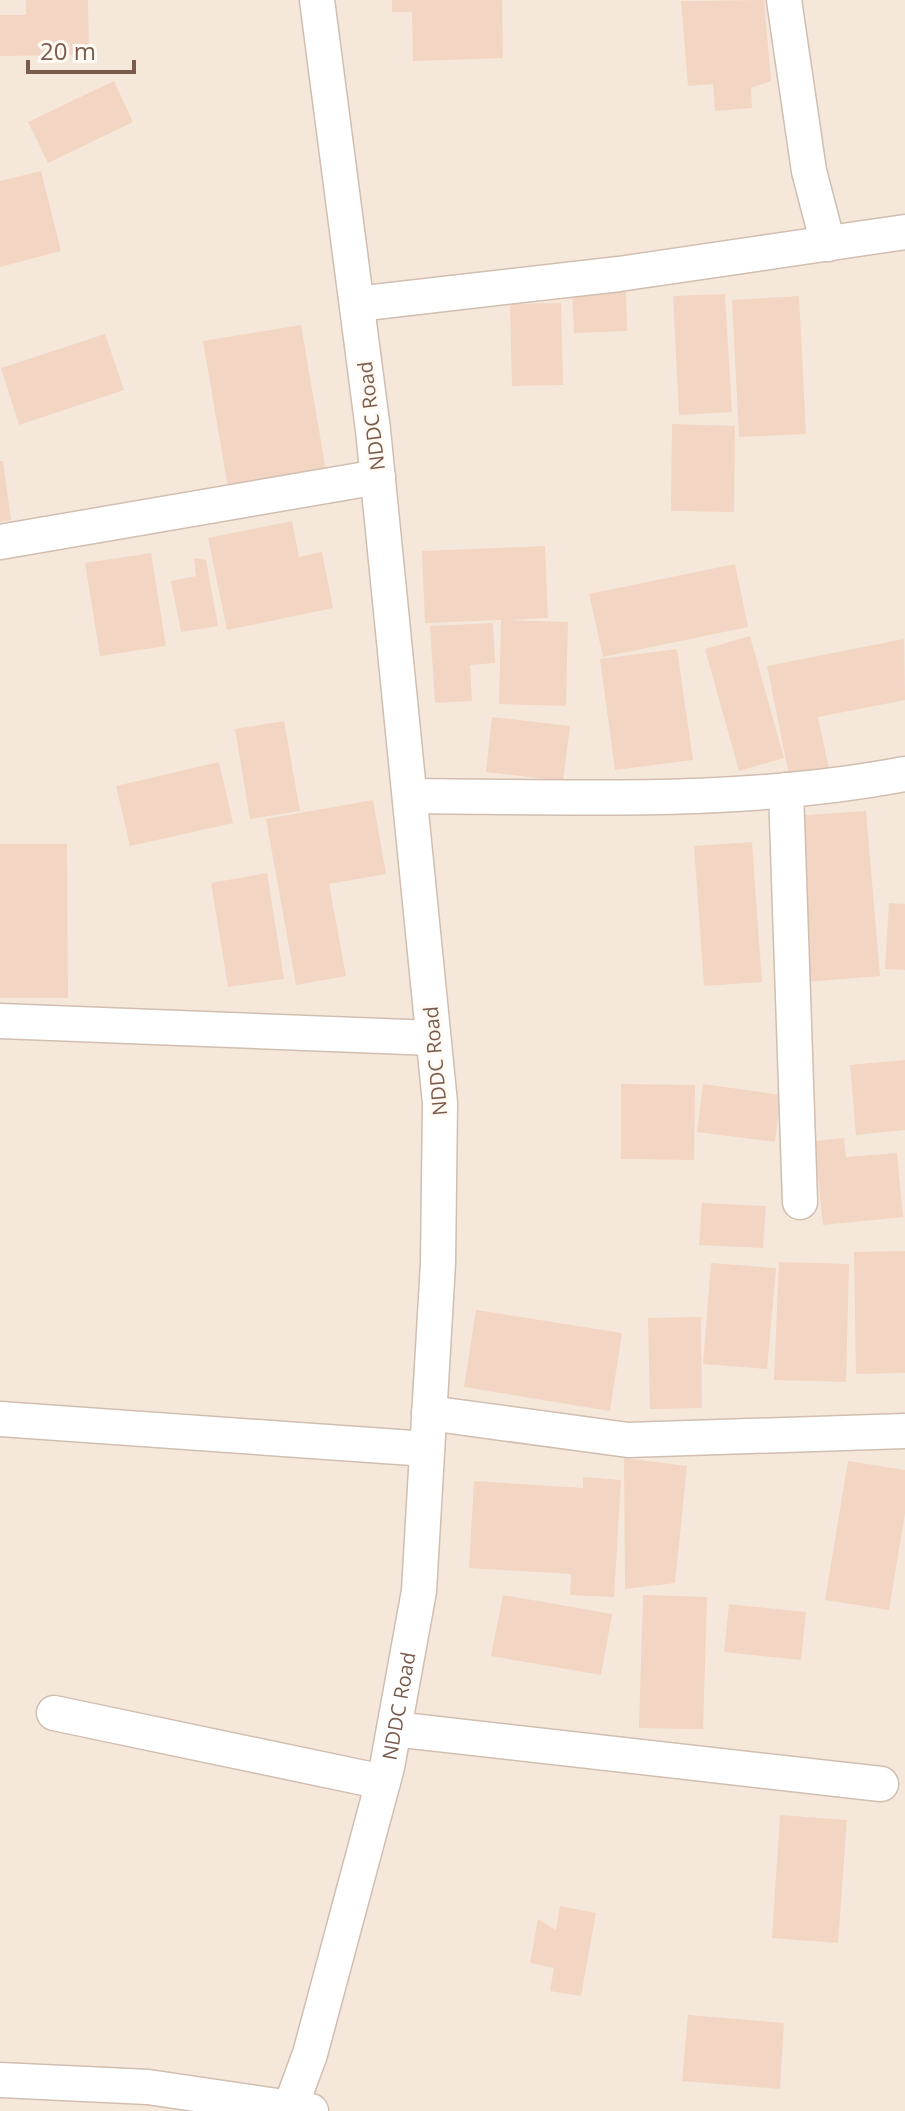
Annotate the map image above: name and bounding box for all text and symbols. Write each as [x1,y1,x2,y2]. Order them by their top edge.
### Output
scale bar [28,24,134,74]
text: 20 m [40,34,96,67]
street label: NDDC Road [351,360,391,472]
street label: NDDC Road [417,1005,453,1117]
street label: NDDC Road [375,1650,421,1762]

